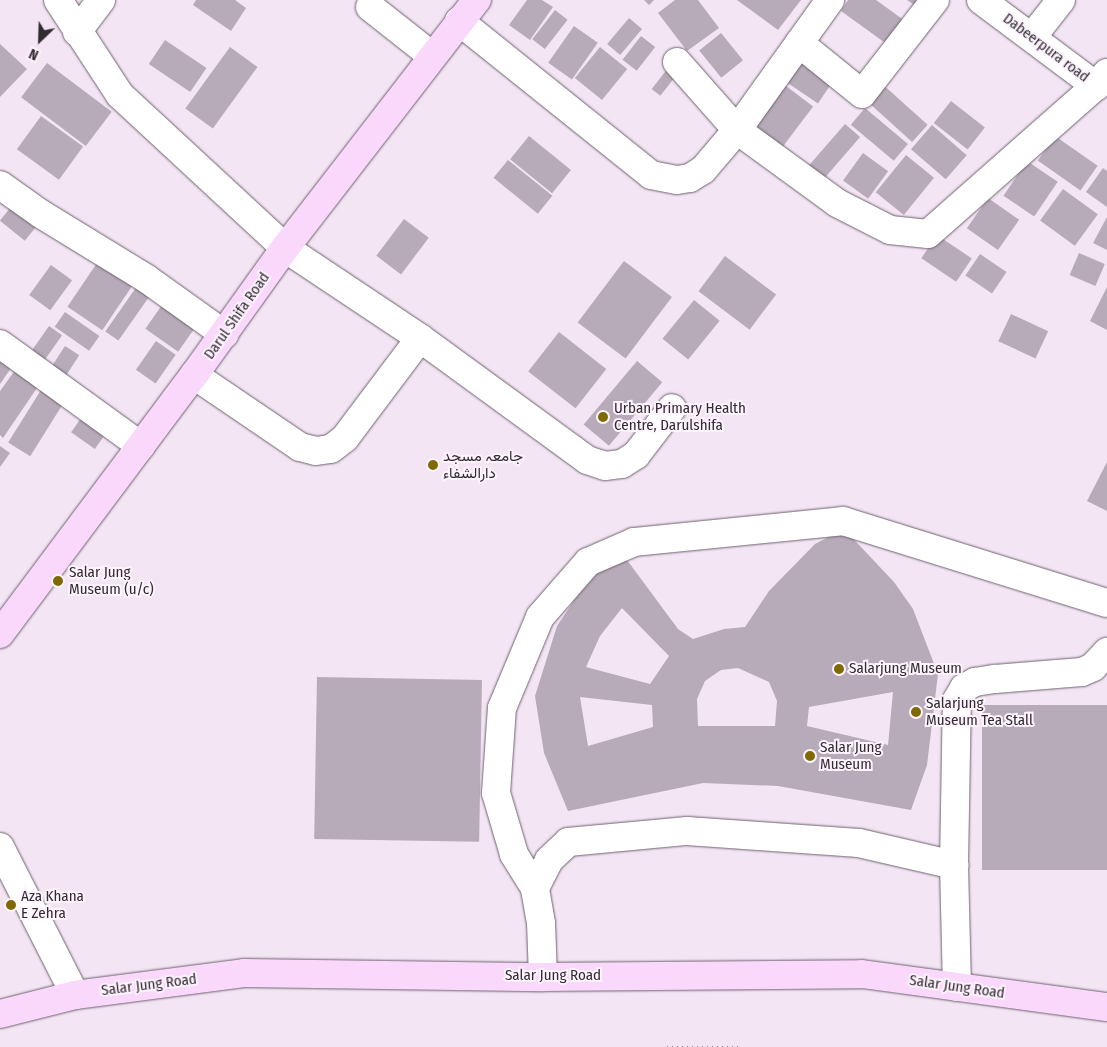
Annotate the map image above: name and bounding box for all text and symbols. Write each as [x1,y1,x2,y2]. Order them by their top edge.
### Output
street label: Dabeerpura road [999,10,1093,86]
north arrow [15,15,65,65]
text: N [26,45,41,64]
street label: Darul Shifa Road [200,269,274,363]
place label: Urban Primary Health Centre, Darulshifa [614,399,746,434]
marker: Urban Primary Health Centre, Darulshifa [596,410,610,424]
place label: جامعہ مسجد دارالشفاء [443,447,523,482]
marker: جامعہ مسجد دارالشفاء [427,459,439,471]
place label: Salar Jung Museum (u/c) [69,563,154,598]
marker: Salar Jung Museum (u/c) [51,574,65,588]
place label: Salarjung Museum [849,660,962,678]
marker: Salarjung Museum [833,663,845,675]
place label: Salarjung Museum Tea Stall [926,694,1033,729]
marker: Salarjung Museum Tea Stall [910,706,922,718]
place label: Salar Jung Museum [820,738,882,773]
marker: Salar Jung Museum [804,750,816,762]
place label: Aza Khana E Zehra [21,887,84,922]
marker: Aza Khana E Zehra [5,899,17,911]
street label: Salar Jung Road [505,967,601,985]
street label: Salar Jung Road [100,970,198,1000]
street label: Salar Jung Road [908,971,1006,1003]

